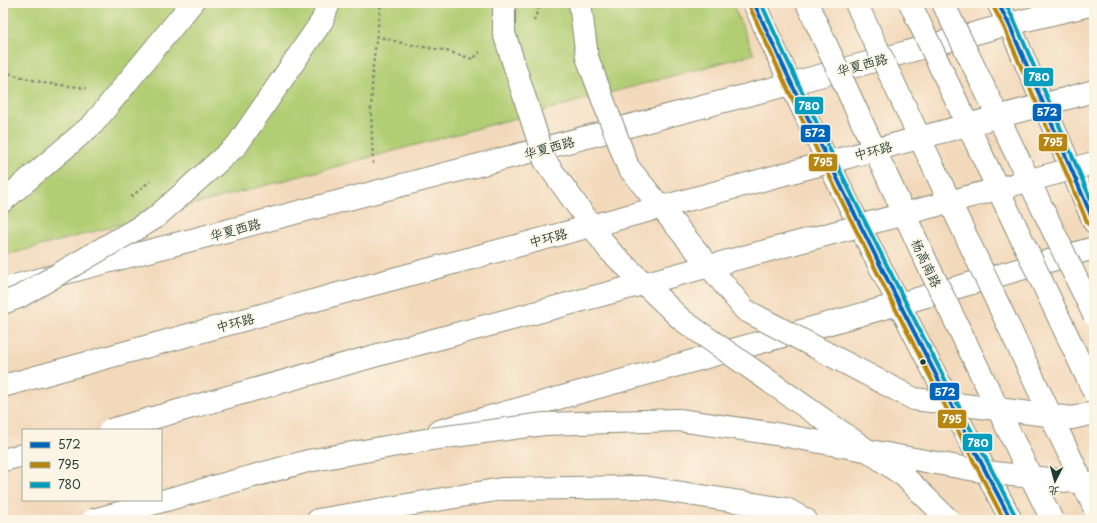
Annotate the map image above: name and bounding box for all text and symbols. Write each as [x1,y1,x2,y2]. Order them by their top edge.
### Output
street label: 华夏西路 [834,48,890,80]
line badge: 780 [1023,67,1054,87]
text: 780 [1028,68,1050,85]
line badge: 780 [794,96,824,115]
text: 780 [798,97,820,114]
line badge: 572 [1032,103,1062,122]
text: 572 [1037,103,1058,120]
line badge: 572 [800,124,831,143]
text: 572 [805,124,826,141]
street label: 华夏西路 [521,131,577,163]
line badge: 795 [1038,133,1068,152]
text: 795 [1043,133,1063,150]
street label: 中环路 [852,136,894,164]
line badge: 795 [808,153,838,172]
text: 795 [813,153,833,170]
street label: 华夏西路 [207,213,263,245]
street label: 中环路 [527,223,569,251]
street label: 杨高南路 [907,235,947,291]
street label: 中环路 [214,308,256,336]
unlabelled marker [918,357,928,367]
line badge: 572 [929,382,960,401]
text: 572 [935,383,956,400]
line badge: 795 [937,409,967,429]
text: 795 [942,410,962,427]
legend [22,429,162,501]
line badge: 780 [962,433,993,452]
text: 780 [967,434,989,451]
text: 572 [58,435,81,453]
text: 795 [58,455,79,473]
north arrow [1035,461,1075,501]
text: 780 [58,475,81,493]
text: 北 [1048,482,1060,500]

